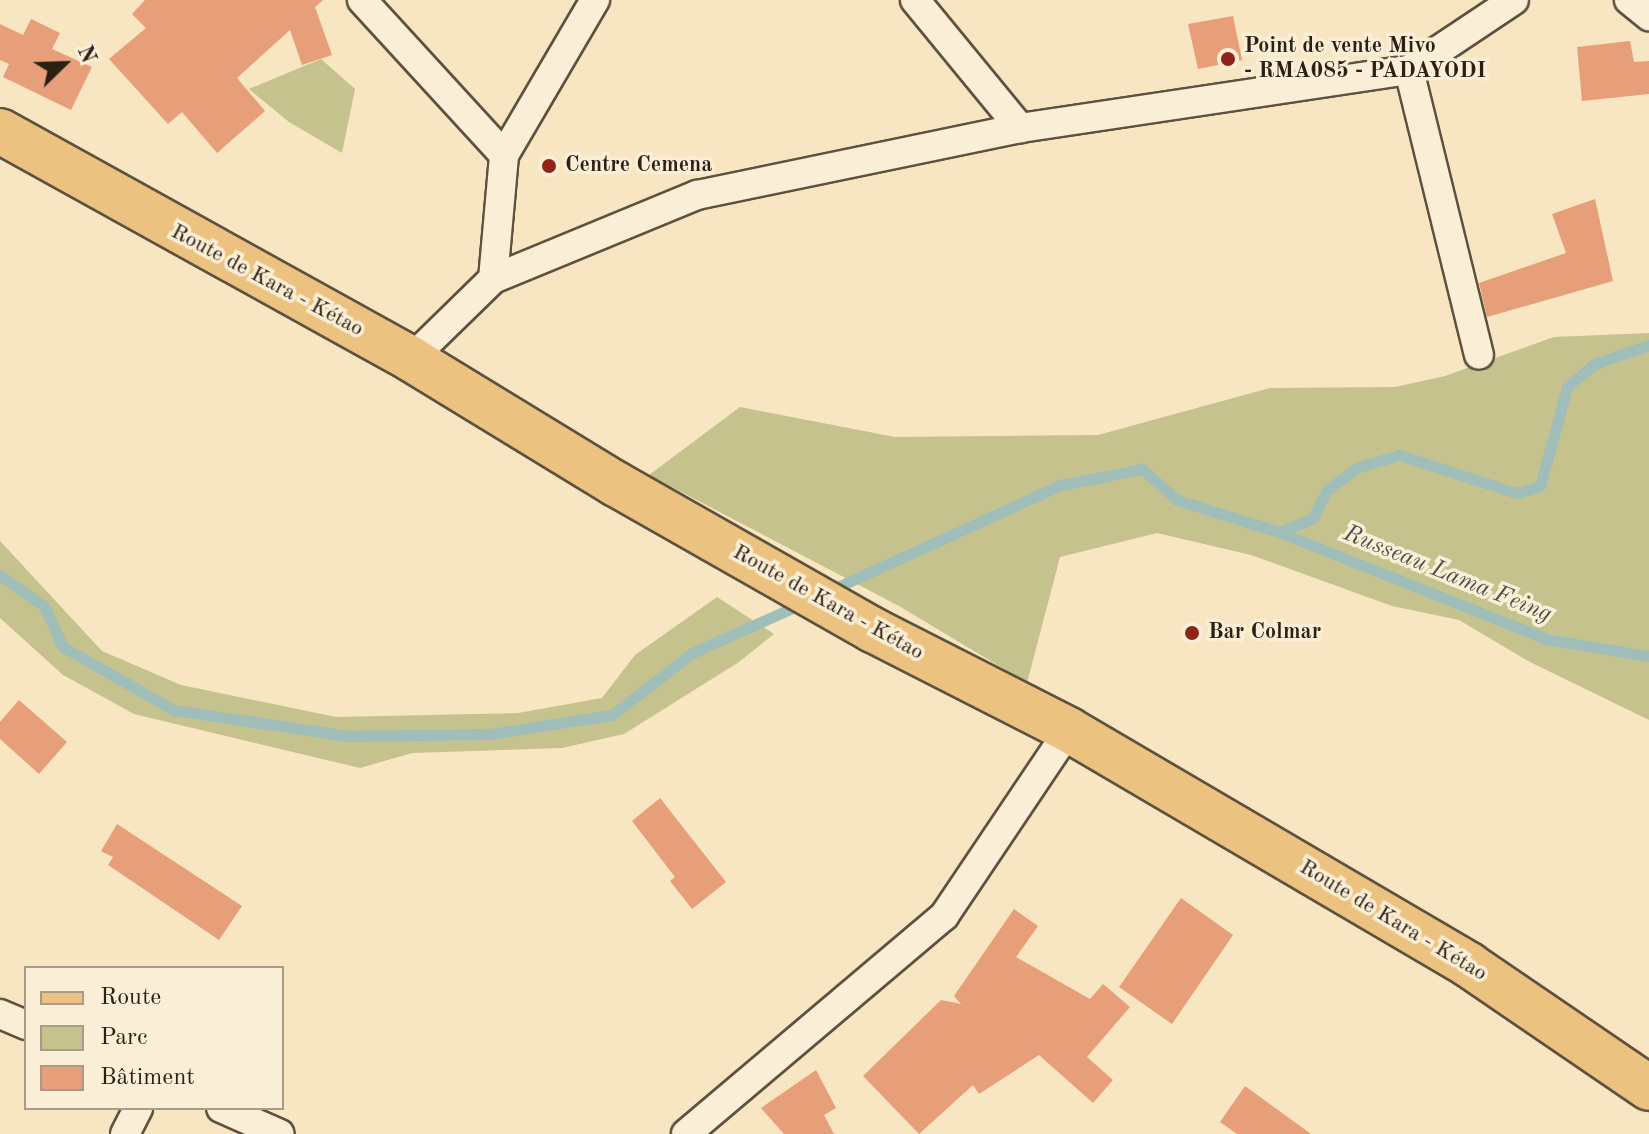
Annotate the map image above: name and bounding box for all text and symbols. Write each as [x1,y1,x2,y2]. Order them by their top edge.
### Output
north arrow [24,24,104,104]
place label: Point de vente Mivo - RMA085 - PADAYODI [1244,33,1486,84]
text: N [73,43,100,67]
marker: Point de vente Mivo - RMA085 - PADAYODI [1219,50,1237,68]
place label: Centre Cemena [565,153,713,179]
marker: Centre Cemena [540,157,558,175]
street label: Route de Kara - Kétao [166,219,368,343]
water label: Russeau Lama Feing [1339,520,1555,630]
street label: Route de Kara - Kétao [728,540,928,666]
place label: Bar Colmar [1208,620,1321,646]
marker: Bar Colmar [1183,624,1201,642]
street label: Route de Kara - Kétao [1294,855,1492,987]
legend [24,966,284,1110]
text: Route [100,986,161,1010]
text: Parc [100,1026,147,1050]
text: Bâtiment [100,1066,195,1090]

